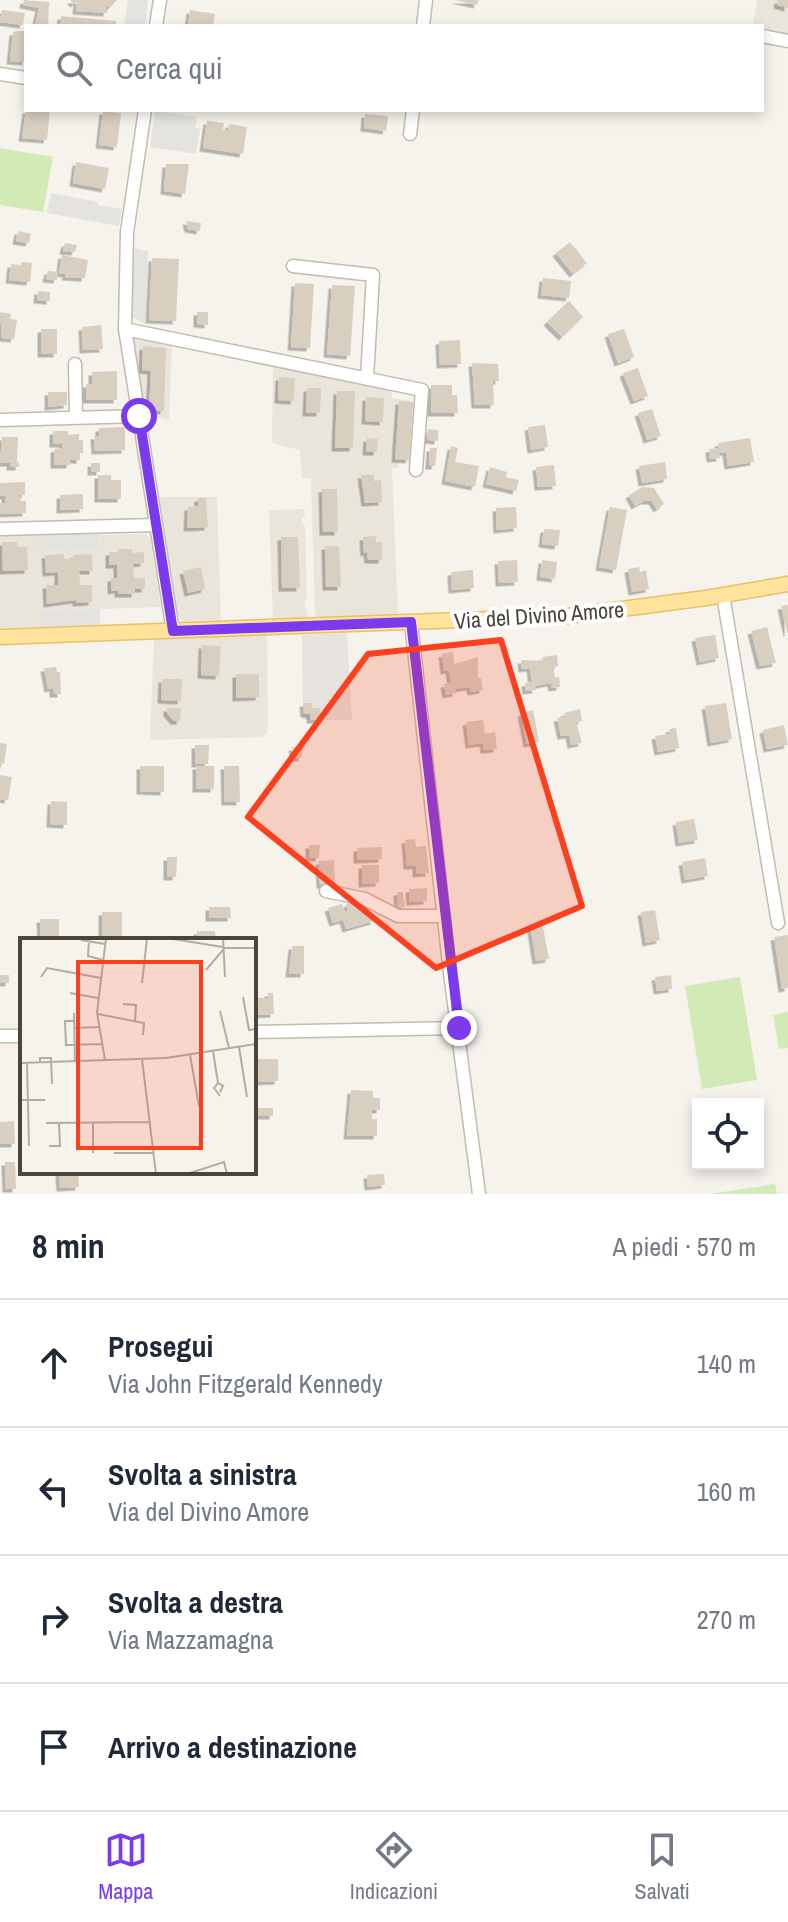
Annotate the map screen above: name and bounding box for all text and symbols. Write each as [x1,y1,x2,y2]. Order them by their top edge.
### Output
search box [24,24,764,112]
icon: search [52,46,96,90]
text: Cerca qui [116,48,223,88]
route start [121,398,157,434]
street label: Via del Divino Amore [453,594,625,636]
inset map [20,938,256,1174]
route end [441,1010,477,1046]
map controls [692,1098,764,1170]
button: locate [692,1098,764,1170]
text: 8 min [32,1223,105,1269]
text: A piedi · 570 m [613,1229,756,1264]
text: Prosegui [108,1326,213,1366]
icon: ahead [32,1341,76,1385]
text: 140 m [697,1346,756,1381]
text: Via John Fitzgerald Kennedy [108,1366,383,1401]
text: Svolta a sinistra [108,1454,297,1494]
icon: left [32,1469,76,1513]
text: 160 m [697,1474,756,1509]
text: Via del Divino Amore [108,1494,309,1529]
text: Svolta a destra [108,1582,283,1622]
icon: right [32,1597,76,1641]
text: 270 m [697,1602,756,1637]
text: Via Mazzamagna [108,1622,274,1657]
icon: arrive [32,1725,76,1769]
text: Arrivo a destinazione [108,1727,357,1767]
tab: Mappa [98,1828,153,1906]
tab: Indicazioni [350,1828,438,1906]
tab: Salvati [635,1828,690,1906]

